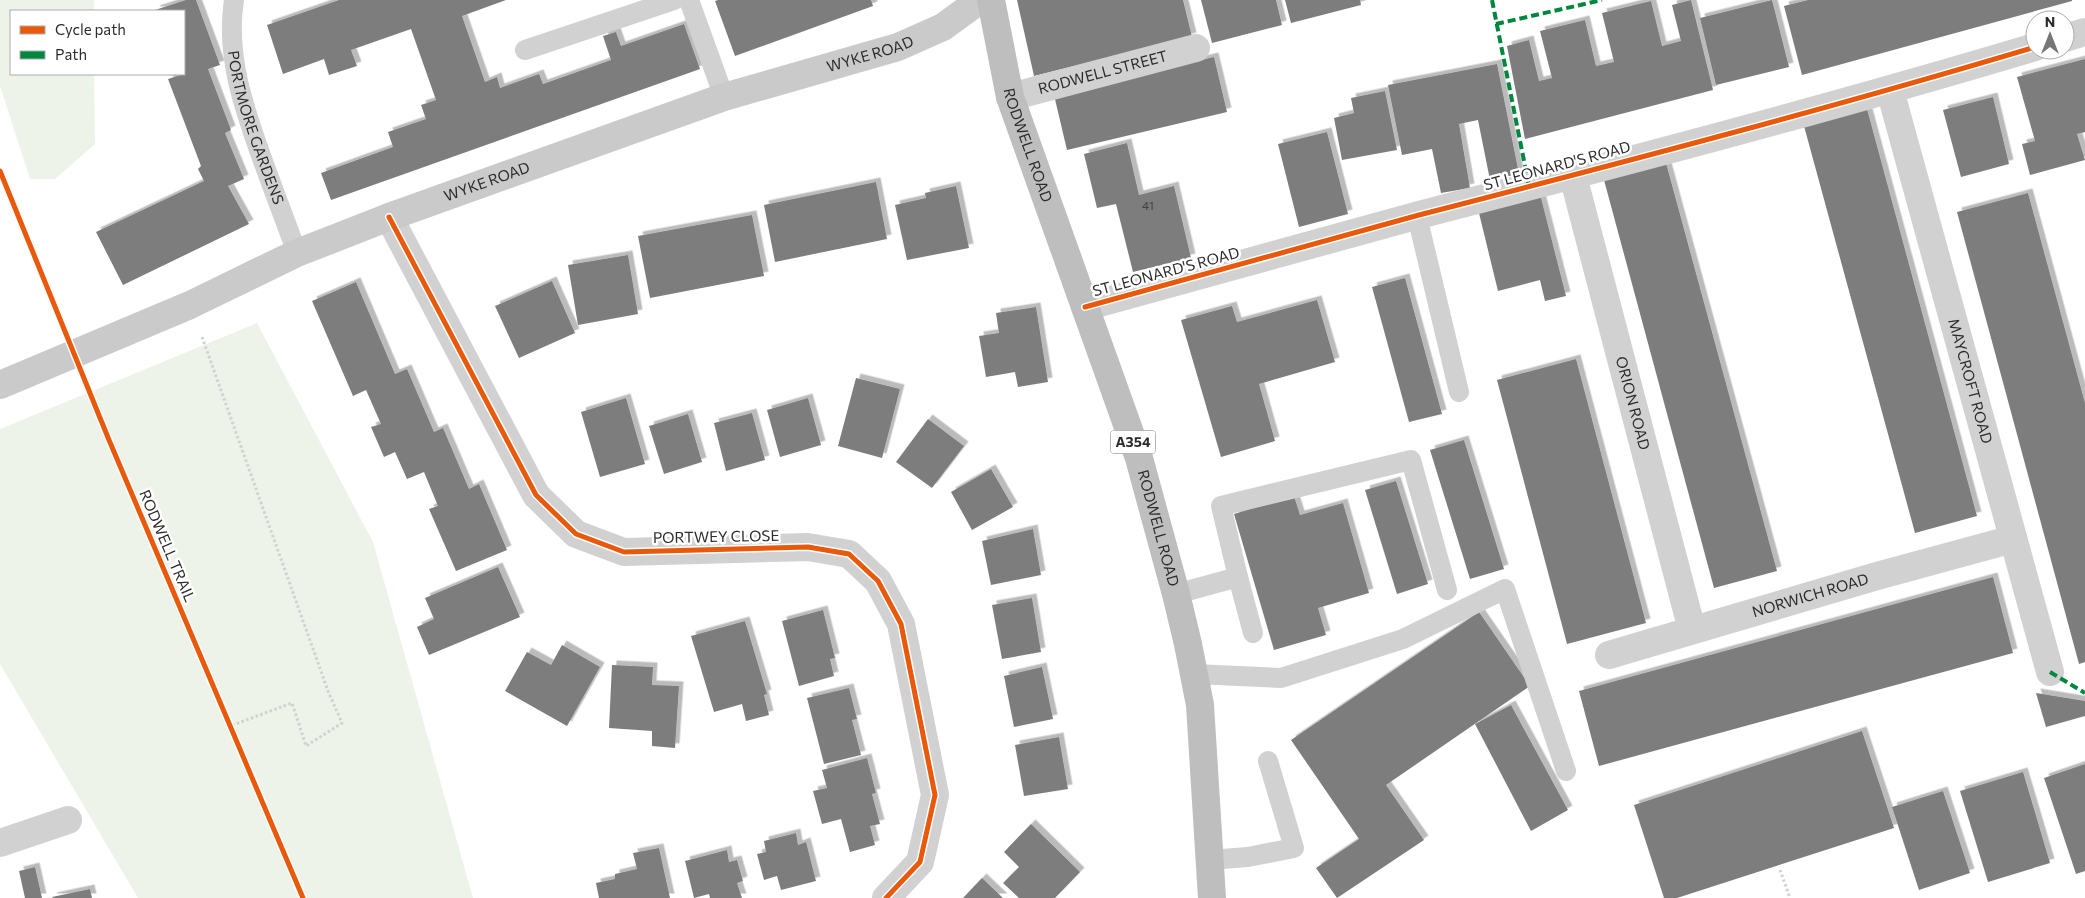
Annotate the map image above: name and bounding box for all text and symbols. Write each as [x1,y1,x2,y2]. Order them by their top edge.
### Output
legend [10,10,185,75]
north arrow [2025,10,2075,60]
text: N [2045,13,2055,30]
text: Cycle path [55,20,126,38]
street label: WYKE ROAD [824,31,916,75]
text: Path [55,45,87,63]
street label: RODWELL STREET [1036,46,1169,97]
street label: PORTMORE GARDENS [225,50,288,207]
street label: RODWELL ROAD [1000,86,1057,204]
street label: ST LEONARD'S ROAD [1481,137,1632,193]
street label: WYKE ROAD [441,157,532,205]
house number: 41 [1142,198,1154,212]
street label: ST LEONARD'S ROAD [1090,243,1241,299]
street label: MAYCROFT ROAD [1945,316,1997,446]
street label: ORION ROAD [1613,354,1654,452]
road number: A354 [1110,431,1156,454]
street label: RODWELL ROAD [1135,468,1184,588]
street label: RODWELL TRAIL [136,487,200,605]
street label: PORTWEY CLOSE [653,526,779,546]
street label: NORWICH ROAD [1750,569,1870,620]

